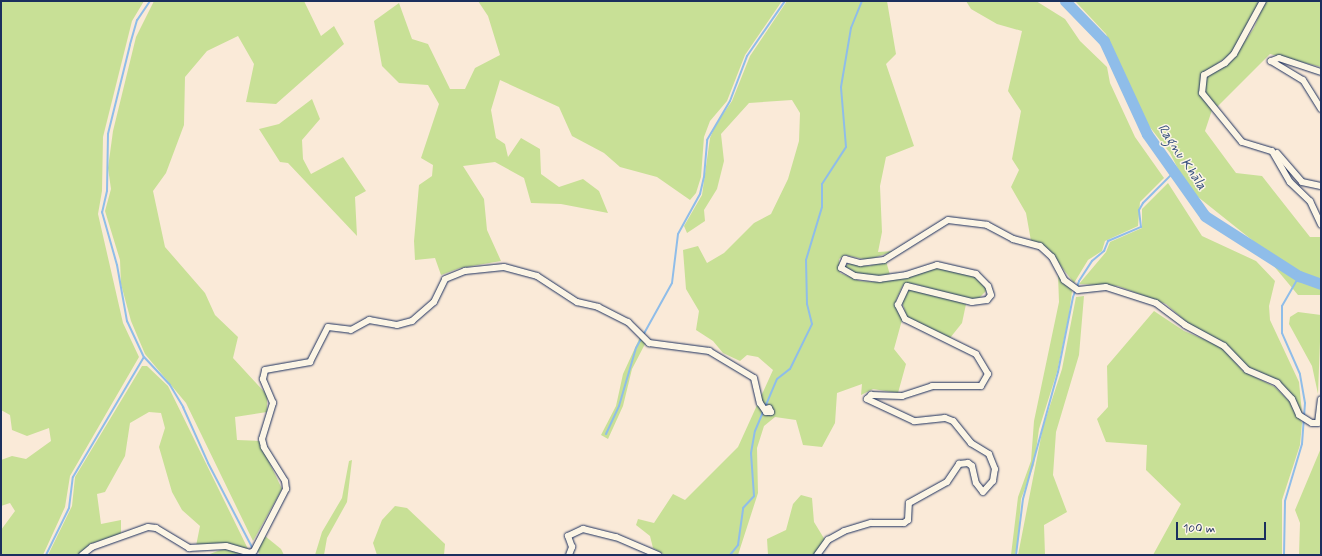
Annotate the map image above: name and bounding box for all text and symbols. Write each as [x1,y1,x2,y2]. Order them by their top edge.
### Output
water label: Ragnu Khāla [1154,121,1210,193]
scale bar [1178,514,1268,540]
text: 100 m [1183,521,1215,537]

